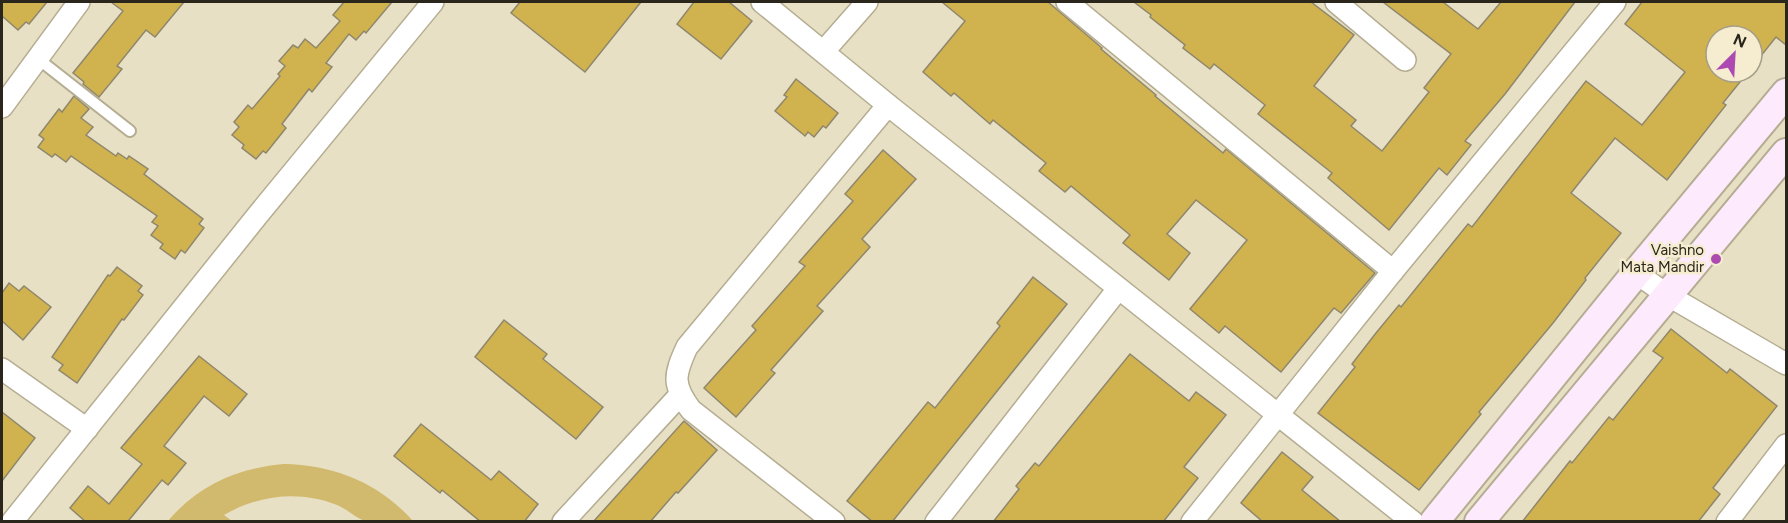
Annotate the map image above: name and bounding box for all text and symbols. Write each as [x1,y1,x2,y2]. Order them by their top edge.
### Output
north arrow [1704,24,1764,84]
text: N [1730,30,1749,52]
place label: Vaishno Mata Mandir [1621,241,1704,276]
marker: Vaishno Mata Mandir [1709,252,1723,266]

